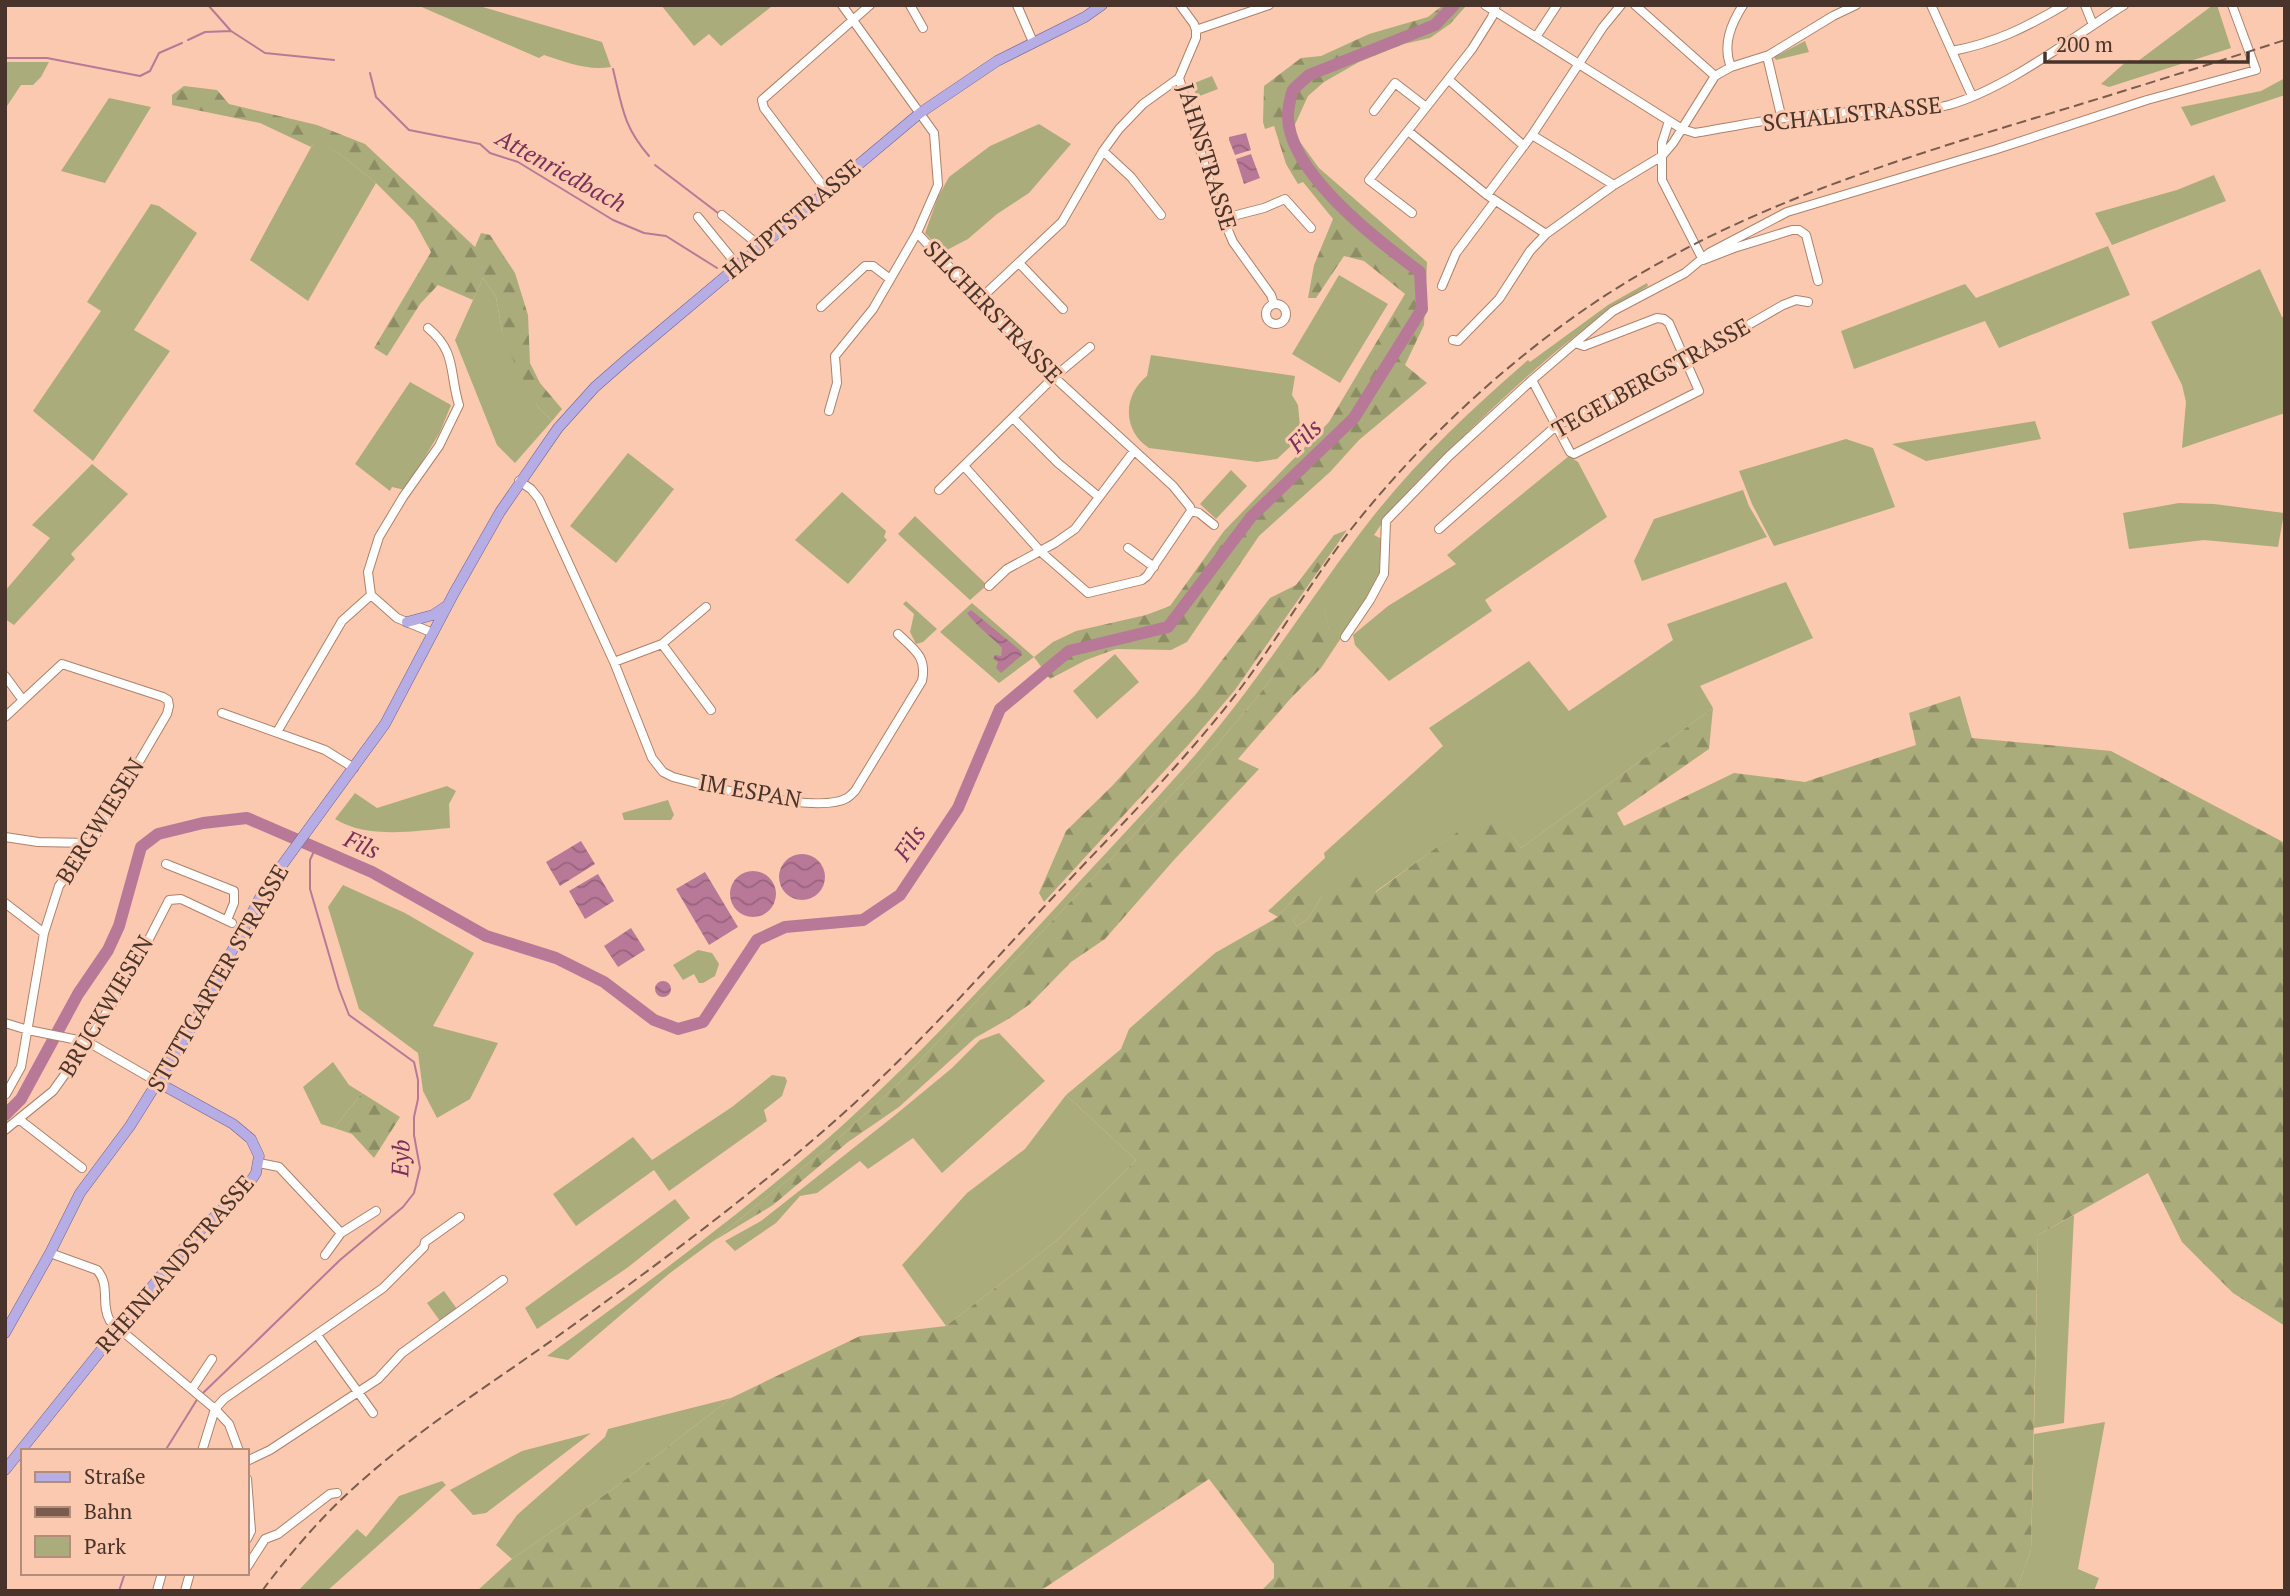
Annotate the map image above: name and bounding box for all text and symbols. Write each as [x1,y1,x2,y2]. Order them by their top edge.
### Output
scale bar [2045,21,2248,65]
text: 200 m [2056,30,2113,58]
street label: JAHNSTRASSE [1170,80,1245,234]
street label: SCHALLSTRASSE [1761,89,1943,138]
water label: Attenriedbach [489,120,632,219]
street label: HAUPTSTRASSE [716,152,867,285]
street label: SILCHERSTRASSE [917,234,1069,390]
street label: TEGELBERGSTRASSE [1546,310,1755,445]
water label: Fils [1279,411,1328,460]
street label: BERGWIESEN [49,752,151,890]
street label: IM ESPAN [696,766,804,815]
water label: Fils [885,818,933,867]
water label: Fils [338,822,385,866]
street label: STUTTGARTER STRASSE [140,858,295,1097]
street label: BRUCKWIESEN [51,929,160,1082]
water label: Eyb [383,1139,417,1178]
street label: RHEINLANDSTRASSE [89,1168,261,1359]
legend [21,1449,248,1575]
text: Straße [84,1462,146,1490]
text: Bahn [84,1497,133,1525]
text: Park [84,1532,126,1560]

